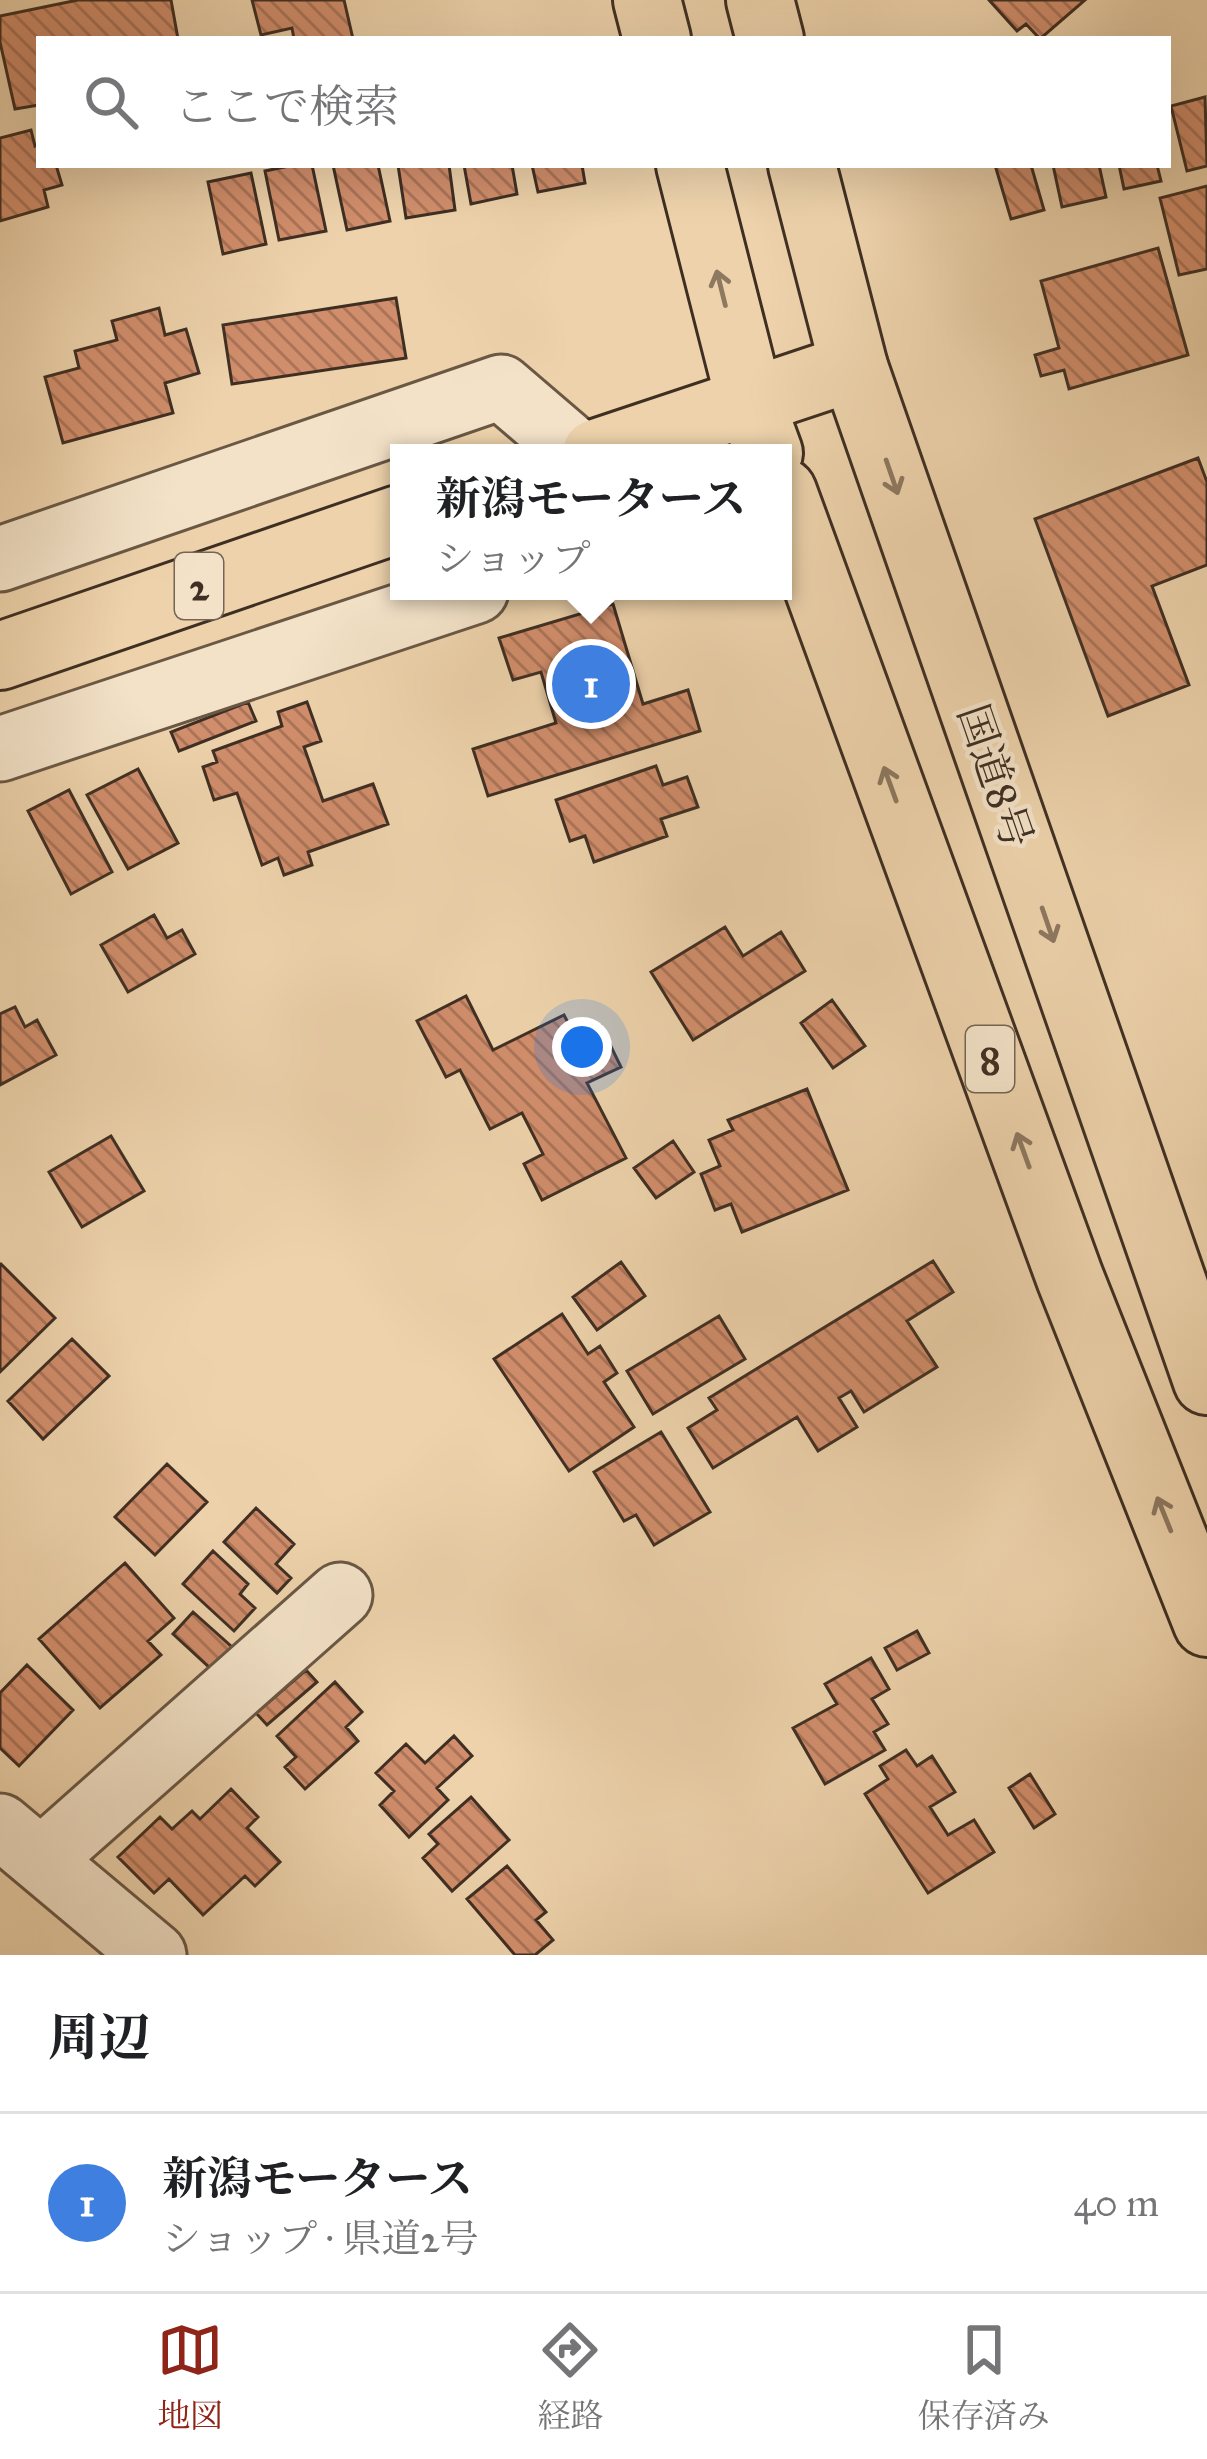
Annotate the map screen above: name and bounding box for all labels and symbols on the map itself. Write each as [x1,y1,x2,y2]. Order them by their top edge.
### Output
one-way arrow [709,270,731,308]
one-way arrow [883,458,904,495]
road number: 2 [175,553,223,619]
pin: 1 [552,639,630,729]
street label: 国道8号 [946,698,1044,855]
one-way arrow [877,766,899,803]
one-way arrow [1039,905,1060,942]
your location [552,1017,612,1077]
road number: 8 [966,1026,1014,1092]
one-way arrow [1011,1133,1032,1170]
one-way arrow [1152,1497,1173,1534]

